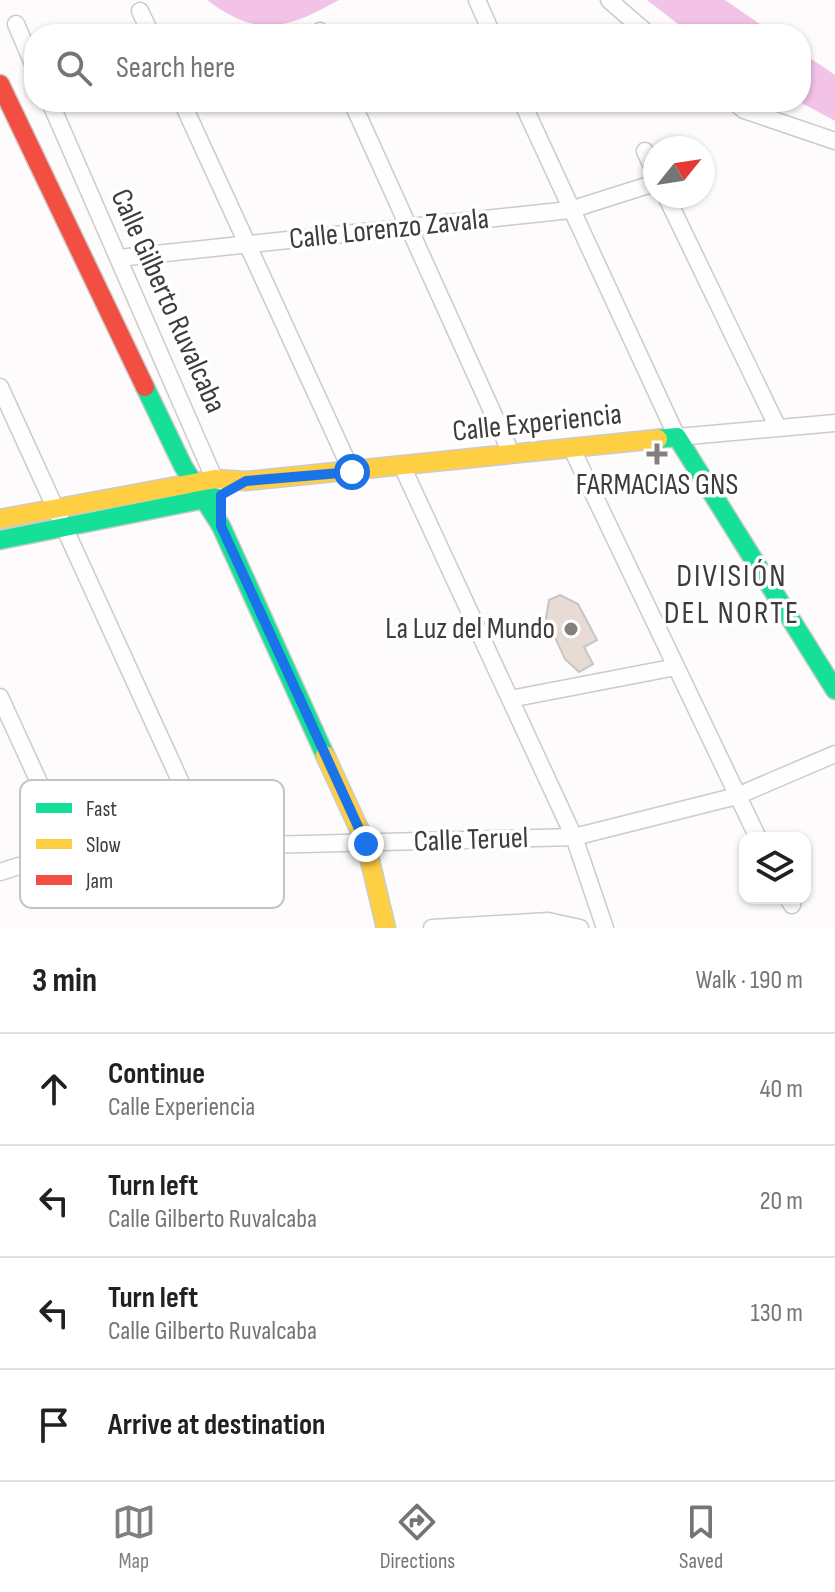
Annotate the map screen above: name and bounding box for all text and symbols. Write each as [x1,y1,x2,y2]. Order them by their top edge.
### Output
search box [24,24,811,112]
icon: search [52,46,96,90]
text: Search here [116,50,235,86]
north arrow [643,136,715,208]
street label: Calle Gilberto Ruvalcaba [103,184,233,418]
street label: Calle Lorenzo Zavala [287,201,491,257]
street label: Calle Experiencia [451,396,623,450]
marker: FARMACIAS GNS [648,445,666,463]
route start [334,454,370,490]
place label: FARMACIAS GNS [576,467,738,503]
district label: DIVISIÓN DEL NORTE [664,557,800,633]
place label: La Luz del Mundo [385,611,555,647]
marker: La Luz del Mundo [562,620,580,638]
legend [20,780,284,908]
text: Fast [86,796,117,823]
street label: Calle Teruel [413,820,529,860]
route end [348,826,384,862]
text: Slow [86,832,121,859]
map controls [739,832,811,904]
button: layers [739,832,811,904]
text: Jam [85,868,113,895]
text: 3 min [32,960,97,1001]
text: Walk · 190 m [696,965,803,996]
text: Continue [108,1056,205,1092]
icon: ahead [32,1067,76,1111]
text: 40 m [760,1074,803,1105]
text: Calle Experiencia [108,1092,255,1123]
text: Turn left [108,1168,198,1204]
icon: left [32,1179,76,1223]
text: 20 m [760,1186,803,1217]
text: Calle Gilberto Ruvalcaba [108,1204,317,1235]
text: Turn left [108,1280,198,1316]
icon: left [32,1291,76,1335]
text: 130 m [751,1298,803,1329]
text: Calle Gilberto Ruvalcaba [108,1316,317,1347]
icon: arrive [32,1403,76,1447]
text: Arrive at destination [108,1407,325,1443]
tab: Map [112,1500,156,1575]
tab: Directions [380,1500,455,1575]
tab: Saved [679,1500,723,1575]

